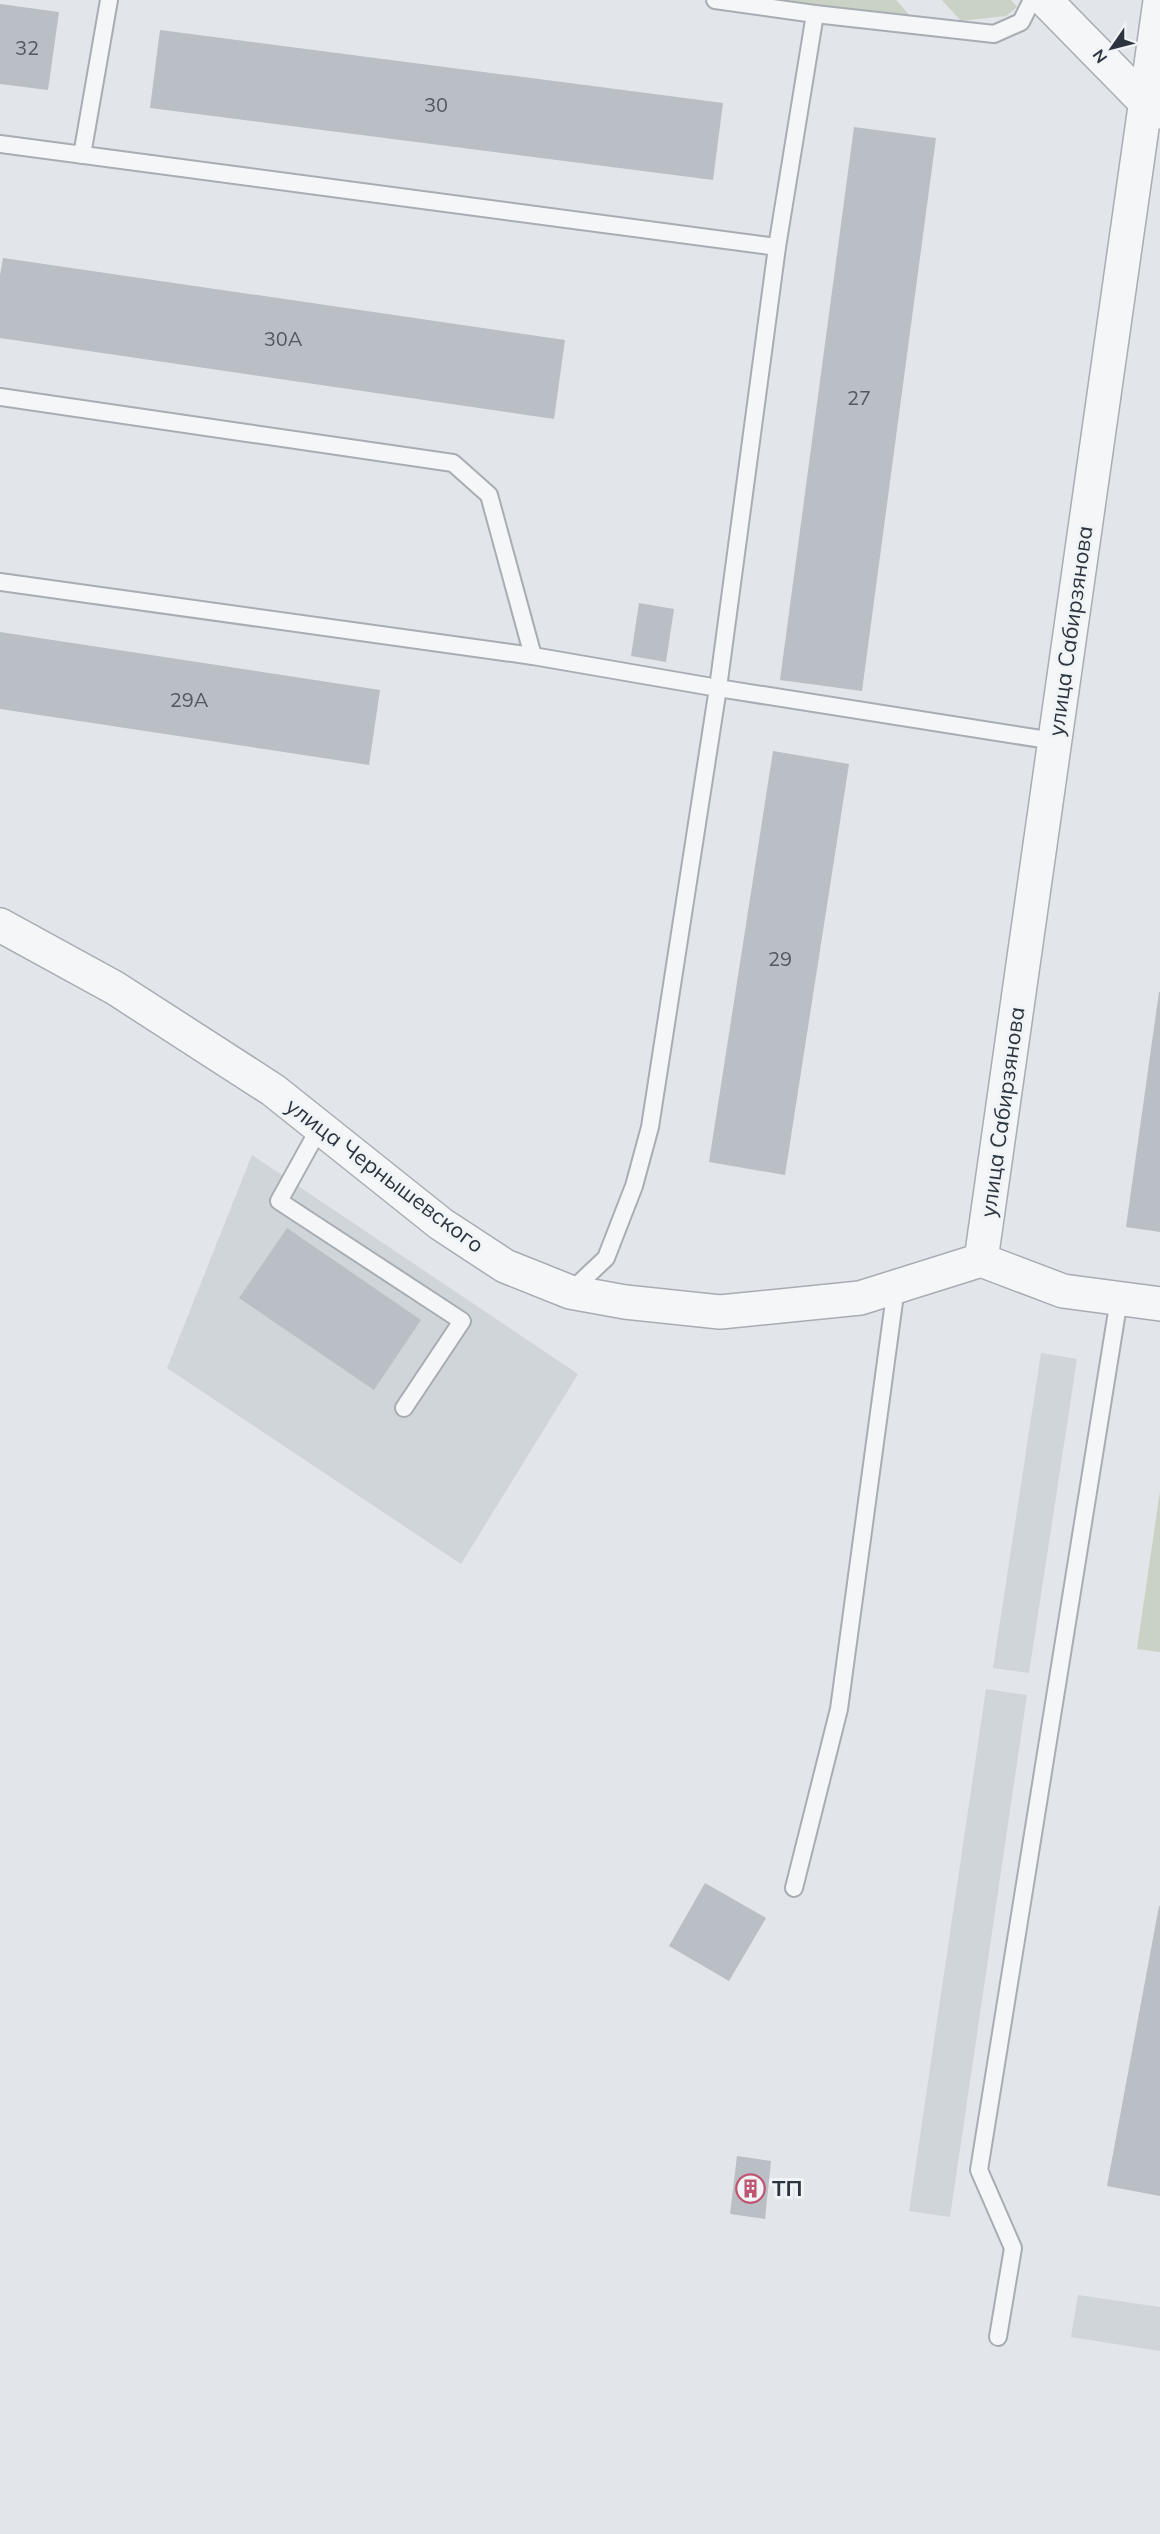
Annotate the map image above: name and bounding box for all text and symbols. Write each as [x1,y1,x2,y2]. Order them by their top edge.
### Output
north arrow [1082,18,1142,78]
house number: 32 [15,35,39,60]
text: N [1088,46,1111,67]
house number: 30 [424,92,448,117]
house number: 30А [264,326,303,351]
house number: 27 [847,385,871,410]
street label: улица Сабирзянова [1041,524,1099,738]
house number: 29А [170,687,209,712]
house number: 29 [768,946,792,971]
street label: улица Сабирзянова [973,1005,1031,1219]
street label: улица Чернышевского [280,1091,490,1259]
building icon: ТП [735,2172,767,2204]
place label: ТП [772,2174,803,2202]

